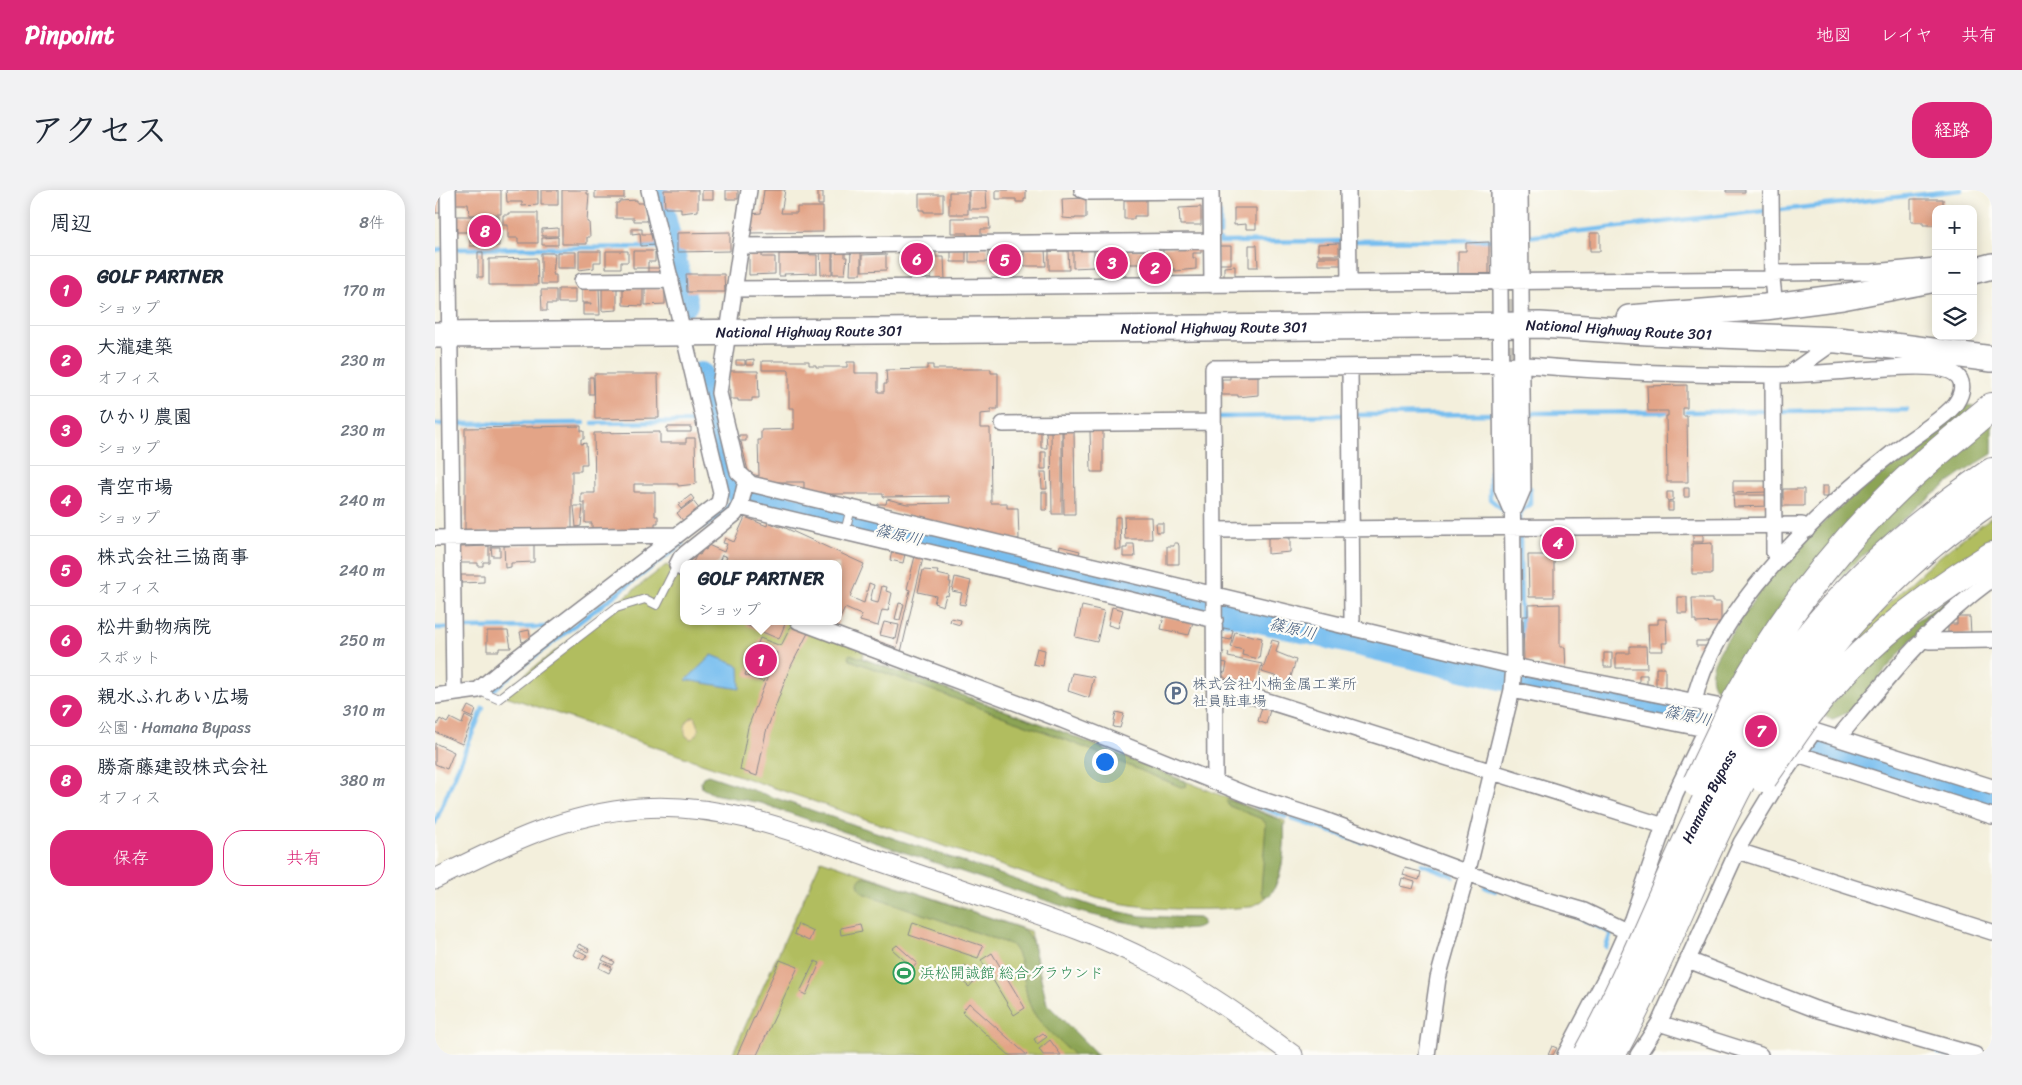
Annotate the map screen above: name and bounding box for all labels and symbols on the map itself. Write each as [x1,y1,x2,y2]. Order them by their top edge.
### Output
pin: 8 [469,212,501,250]
pin: 6 [901,240,933,278]
pin: 5 [989,241,1021,279]
pin: 3 [1096,244,1128,282]
pin: 2 [1139,249,1171,287]
street label: National Highway Route 301 [1526,312,1712,348]
street label: National Highway Route 301 [1121,314,1307,342]
street label: National Highway Route 301 [716,318,902,345]
water label: 篠原川 [872,515,926,554]
pin: 4 [1542,524,1574,562]
water label: 篠原川 [1266,609,1320,648]
pin: 1 [745,641,777,679]
place label: 株式会社小楠金属工業所 社員駐車場 [1192,671,1357,714]
parking icon: 株式会社小楠金属工業所 社員駐車場 [1164,681,1188,705]
water label: 篠原川 [1662,697,1714,734]
pin: 7 [1745,712,1777,750]
street label: Hamana Bypass [1674,744,1744,848]
your location [1092,749,1118,775]
place label: 浜松開誠館 総合グラウンド [920,960,1104,986]
sports icon: 浜松開誠館 総合グラウンド [892,961,916,985]

